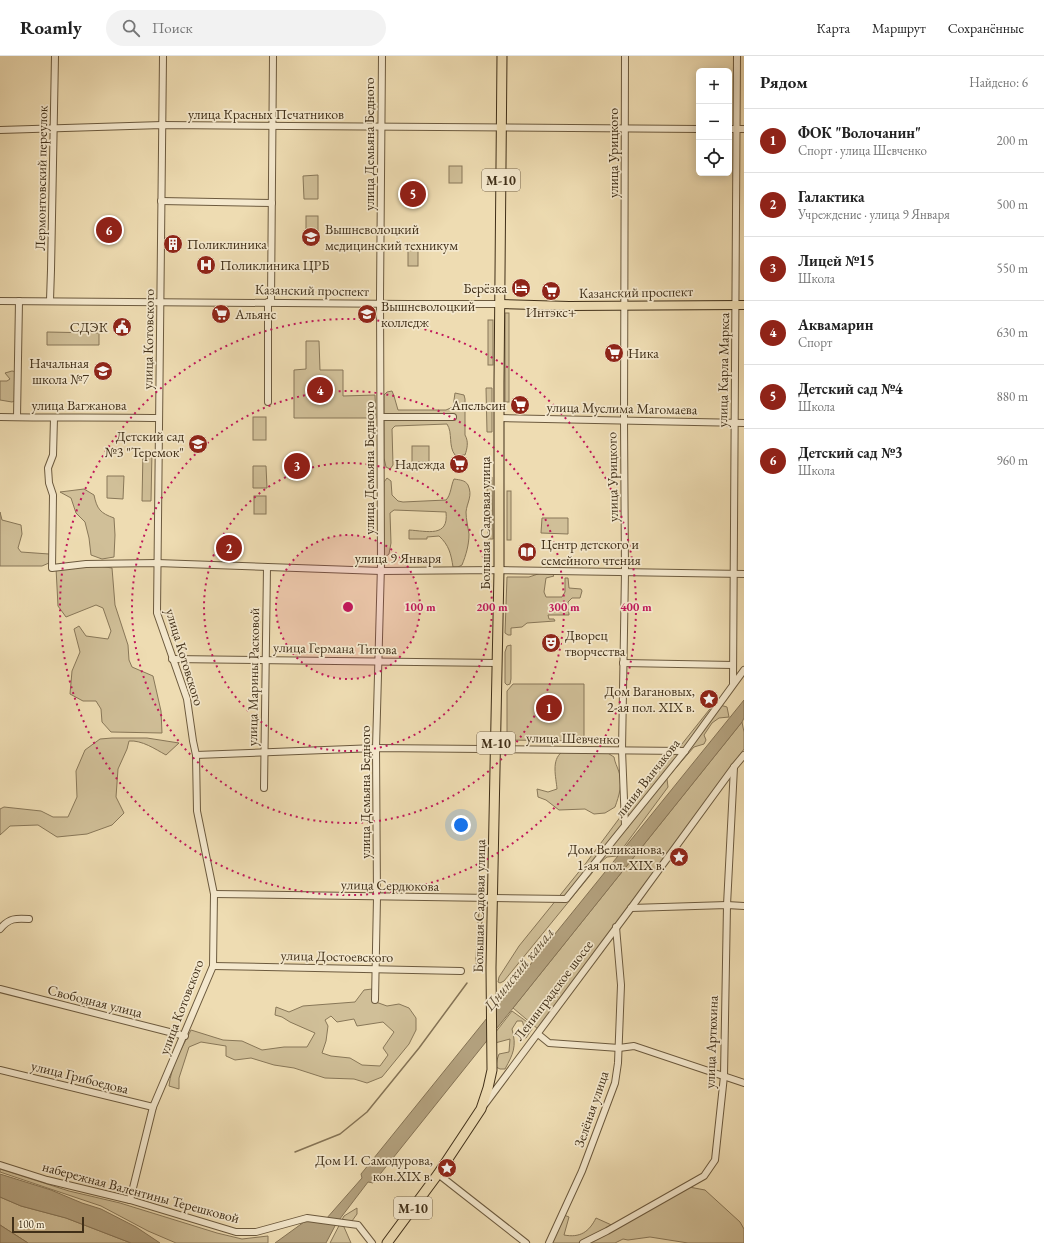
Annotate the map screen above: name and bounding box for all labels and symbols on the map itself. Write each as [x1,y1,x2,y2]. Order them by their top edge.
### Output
street label: улица Демьяна Бедного [360,77,378,211]
street label: Лермонтовский переулок [31,105,51,251]
street label: улица Красных Печатников [188,105,344,123]
street label: улица Урицкого [604,108,622,198]
road number: М-10 [482,169,520,191]
pin: 5 [400,179,426,209]
pin: 6 [96,215,122,245]
place label: Вышневолоцкий медицинский техникум [325,220,458,254]
school or university icon: Вышневолоцкий медицинский техникум [300,226,322,248]
building icon: Поликлиника [162,233,184,255]
place label: Поликлиника [187,235,267,253]
hospital icon: Поликлиника ЦРБ [195,254,217,276]
place label: Поликлиника ЦРБ [220,256,330,274]
hotel icon: Берёзка [510,277,532,299]
place label: Берёзка [463,279,507,297]
street label: Казанский проспект [255,280,370,300]
supermarket icon: Интэкс+ [540,280,562,302]
street label: Казанский проспект [579,282,694,302]
street label: улица Котовского [138,288,158,390]
place label: Вышневолоцкий колледж [381,297,476,331]
supermarket icon: Альянс [210,303,232,325]
school or university icon: Вышневолоцкий колледж [356,303,378,325]
place label: Интэкс+ [526,303,576,321]
place label: Альянс [234,305,277,323]
street label: улица Карла Маркса [713,312,733,428]
public building icon: СДЭК [111,316,133,338]
place label: СДЭК [70,318,109,336]
supermarket icon: Ника [603,342,625,364]
place label: Ника [628,344,659,362]
place label: Начальная школа №7 [29,354,89,388]
school or university icon: Начальная школа №7 [92,360,114,382]
pin: 4 [307,375,333,405]
supermarket icon: Апельсин [509,394,531,416]
street label: улица Вагжанова [31,396,127,414]
place label: Апельсин [450,396,506,414]
street label: улица Муслима Магомаева [546,398,698,418]
street label: улица Демьяна Бедного [360,401,378,535]
place label: Детский сад №3 "Теремок" [105,427,185,461]
street label: улица Урицкого [602,432,622,522]
school or university icon: Детский сад №3 "Теремок" [187,433,209,455]
pin: 3 [284,451,310,481]
supermarket icon: Надежда [448,453,470,475]
place label: Надежда [395,455,445,473]
street label: Большая Садовая улица [476,456,494,590]
pin: 2 [216,533,242,563]
place label: Центр детского и семейного чтения [541,535,641,569]
library icon: Центр детского и семейного чтения [516,541,538,563]
street label: улица 9 Января [355,549,441,567]
text: 100 m [404,599,436,615]
text: 200 m [476,599,508,615]
text: 300 m [548,599,580,615]
text: 400 m [620,599,652,615]
centre of rings [341,600,355,614]
street label: улица Котовского [162,606,208,708]
street label: улица Марины Расковой [243,607,263,746]
place label: Дворец творчества [565,626,626,660]
theatre icon: Дворец творчества [540,632,562,654]
street label: улица Германа Титова [273,638,397,658]
place label: Дом Вагановых, 2-ая пол. XIX в. [604,682,695,716]
place icon: Дом Вагановых, 2-ая пол. XIX в. [698,688,720,710]
pin: 1 [536,693,562,723]
street label: улица Демьяна Бедного [356,725,374,859]
street label: улица Шевченко [526,728,620,748]
road number: М-10 [477,732,515,754]
street label: линия Ванчакова [610,734,684,821]
your location [451,815,471,835]
street label: Большая Садовая улица [469,839,489,973]
place label: Дом Великанова, 1-ая пол. XIX в. [568,840,665,874]
place icon: Дом Великанова, 1-ая пол. XIX в. [668,846,690,868]
street label: улица Сердюкова [341,875,440,895]
water label: Цнинский канал [479,923,558,1015]
street label: Ленинградское шоссе [509,936,597,1044]
street label: улица Достоевского [280,946,394,966]
street label: улица Котовского [155,957,207,1057]
street label: Свободная улица [46,981,145,1022]
street label: улица Артюхина [700,995,722,1089]
street label: улица Грибоедова [29,1056,131,1098]
street label: Зелёная улица [570,1068,613,1149]
place label: Дом И. Самодурова, кон.XIX в. [315,1151,433,1185]
street label: набережная Валентины Терешковой [40,1157,242,1227]
place icon: Дом И. Самодурова, кон.XIX в. [436,1157,458,1179]
road number: М-10 [394,1197,432,1219]
scale bar [12,1215,84,1234]

